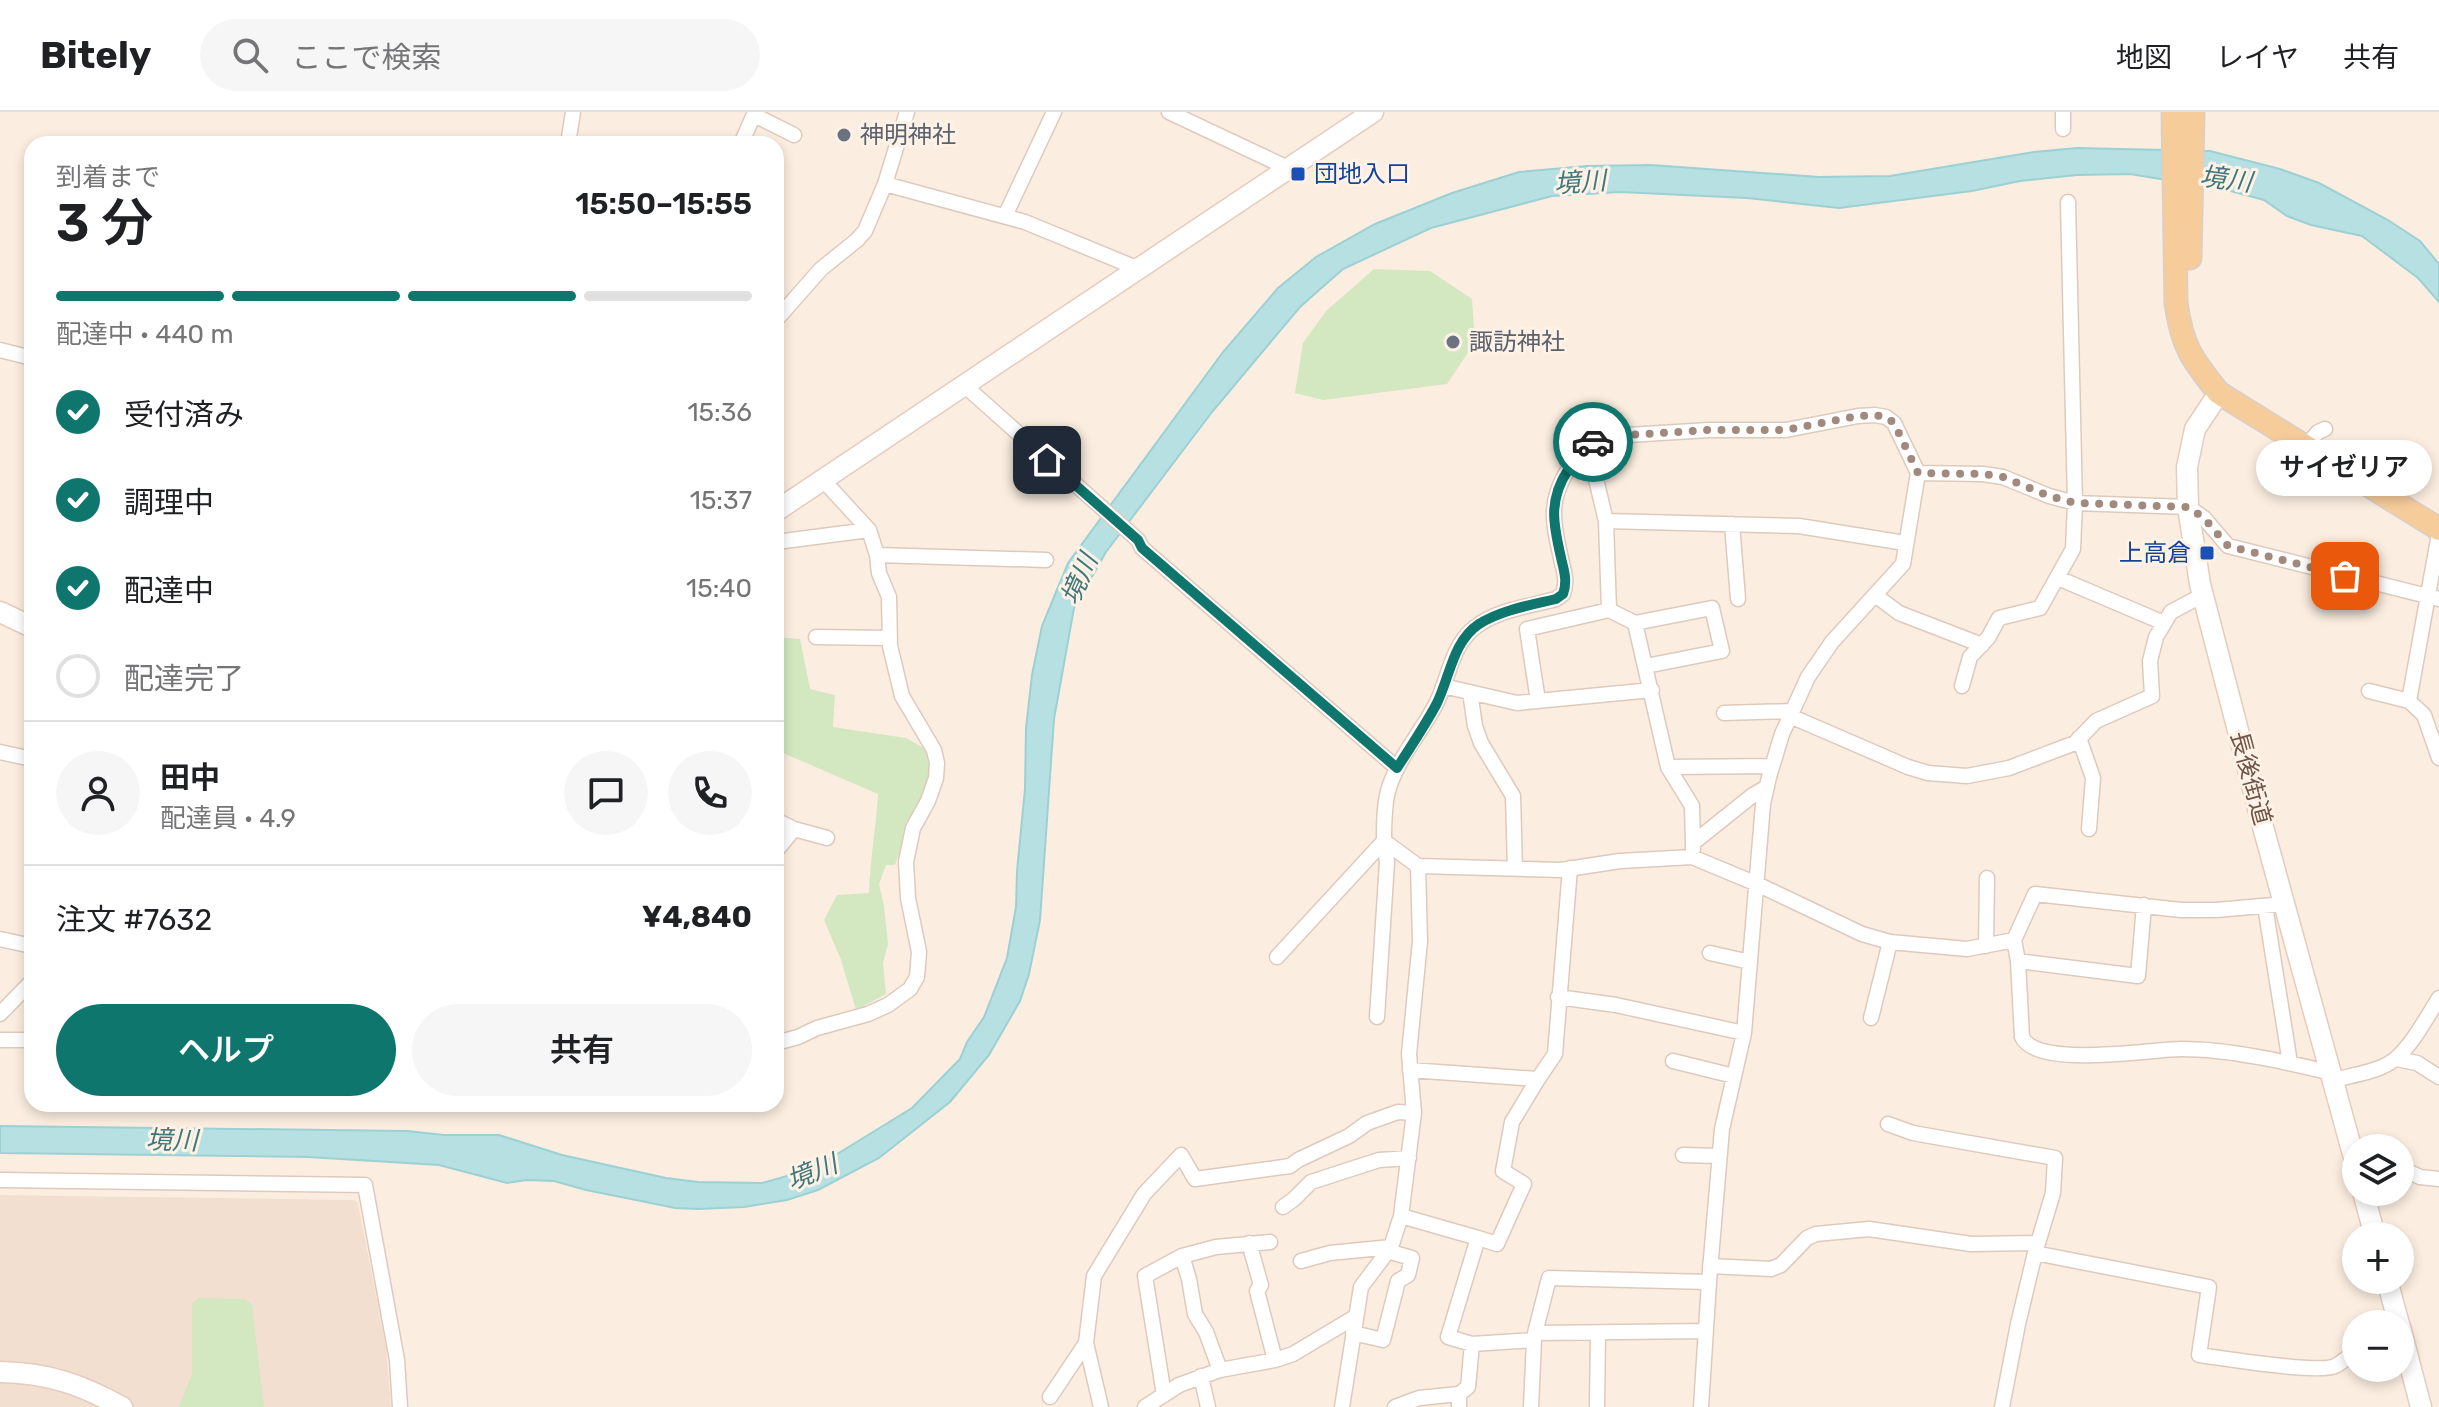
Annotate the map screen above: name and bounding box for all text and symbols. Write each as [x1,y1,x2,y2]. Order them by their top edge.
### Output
search box [200,19,760,91]
text: Bitely [40,32,152,78]
icon: search [228,33,272,77]
text: ここで検索 [292,40,442,76]
text: 地図 [2116,41,2172,74]
text: レイヤ [2216,41,2299,74]
text: 共有 [2343,41,2399,74]
place label: 神明神社 [860,121,956,149]
marker: 神明神社 [835,126,853,144]
place label: 団地入口 [1314,160,1410,188]
water label: 境川 [2198,161,2257,198]
text: 到着まで [56,162,160,193]
marker: 団地入口 [1289,165,1307,183]
water label: 境川 [1553,165,1610,200]
text: 15:50–15:55 [575,186,752,222]
text: 3 分 [56,192,153,254]
text: 配達中 · 440 m [56,319,234,350]
place label: 諏訪神社 [1469,328,1565,356]
marker: 諏訪神社 [1444,333,1462,351]
icon: check [56,390,100,434]
text: 受付済み [124,397,244,433]
text: 15:36 [687,397,752,428]
courier [1553,402,1633,482]
icon: car [1571,420,1615,464]
pin [1013,426,1081,494]
icon: home [1025,438,1069,482]
callout: サイゼリア [2257,440,2433,496]
text: サイゼリア [2279,452,2409,483]
icon: check [56,478,100,522]
text: 調理中 [124,485,214,521]
text: 15:37 [690,485,752,516]
place label: 上高倉 [2119,539,2191,567]
pin [2311,542,2379,610]
marker: 上高倉 [2198,544,2216,562]
water label: 境川 [1055,546,1105,609]
icon: bag [2323,554,2367,598]
icon: check [56,566,100,610]
text: 配達中 [124,573,214,609]
text: 15:40 [686,573,752,604]
text: 配達完了 [124,661,244,697]
street label: 長後街道 [2225,728,2277,828]
button: person [56,751,140,835]
button: chat [564,751,648,835]
button: phone [668,751,752,835]
text: 田中 [160,760,220,796]
text: 配達員 · 4.9 [160,803,296,834]
text: ¥4,840 [642,899,752,935]
text: 注文 #7632 [56,902,212,938]
button: ヘルプ [56,1004,396,1096]
button: 共有 [412,1004,752,1096]
water label: 境川 [146,1125,201,1157]
map controls [2342,1134,2414,1382]
button: layers [2342,1134,2414,1206]
water label: 境川 [782,1147,845,1197]
button: + [2342,1222,2414,1294]
button: − [2342,1310,2414,1382]

